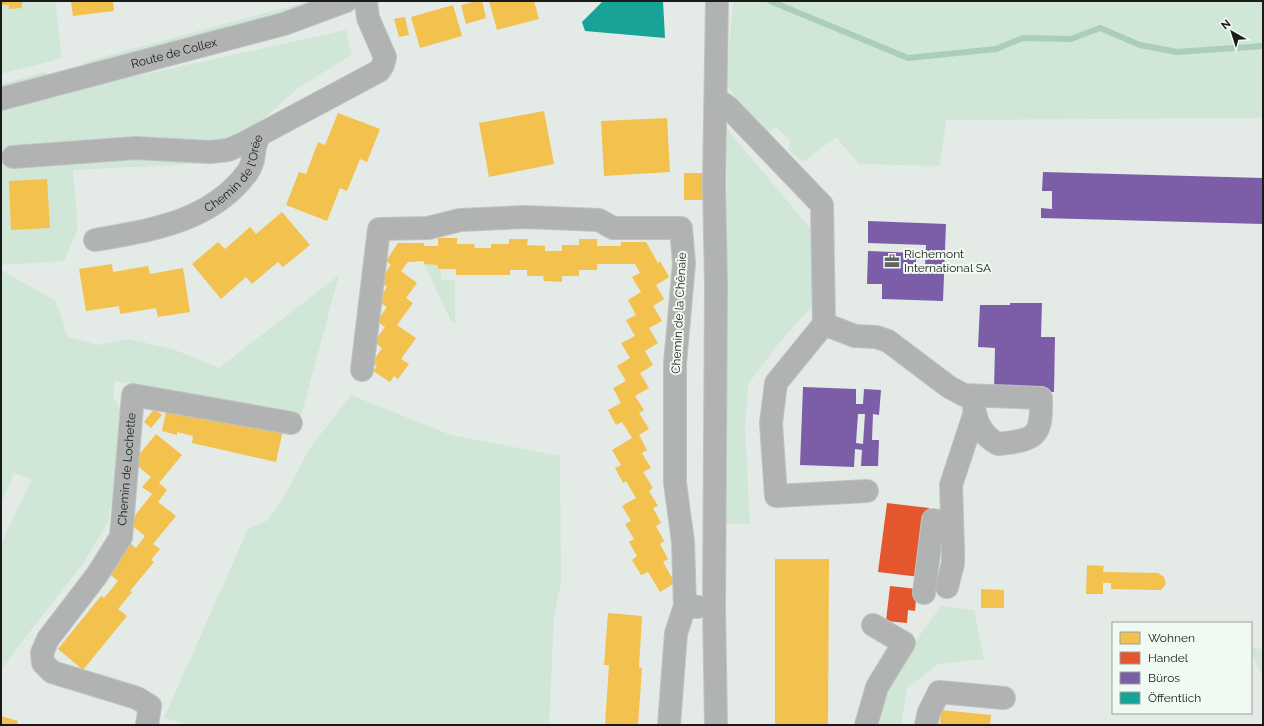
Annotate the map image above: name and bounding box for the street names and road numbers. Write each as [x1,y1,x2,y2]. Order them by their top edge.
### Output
street label: Route de Collex [130,35,219,71]
street label: Chemin de l'Orée [202,132,266,215]
street label: Chemin de la Chênaie [669,252,689,374]
street label: Chemin de Lochette [115,412,138,526]

